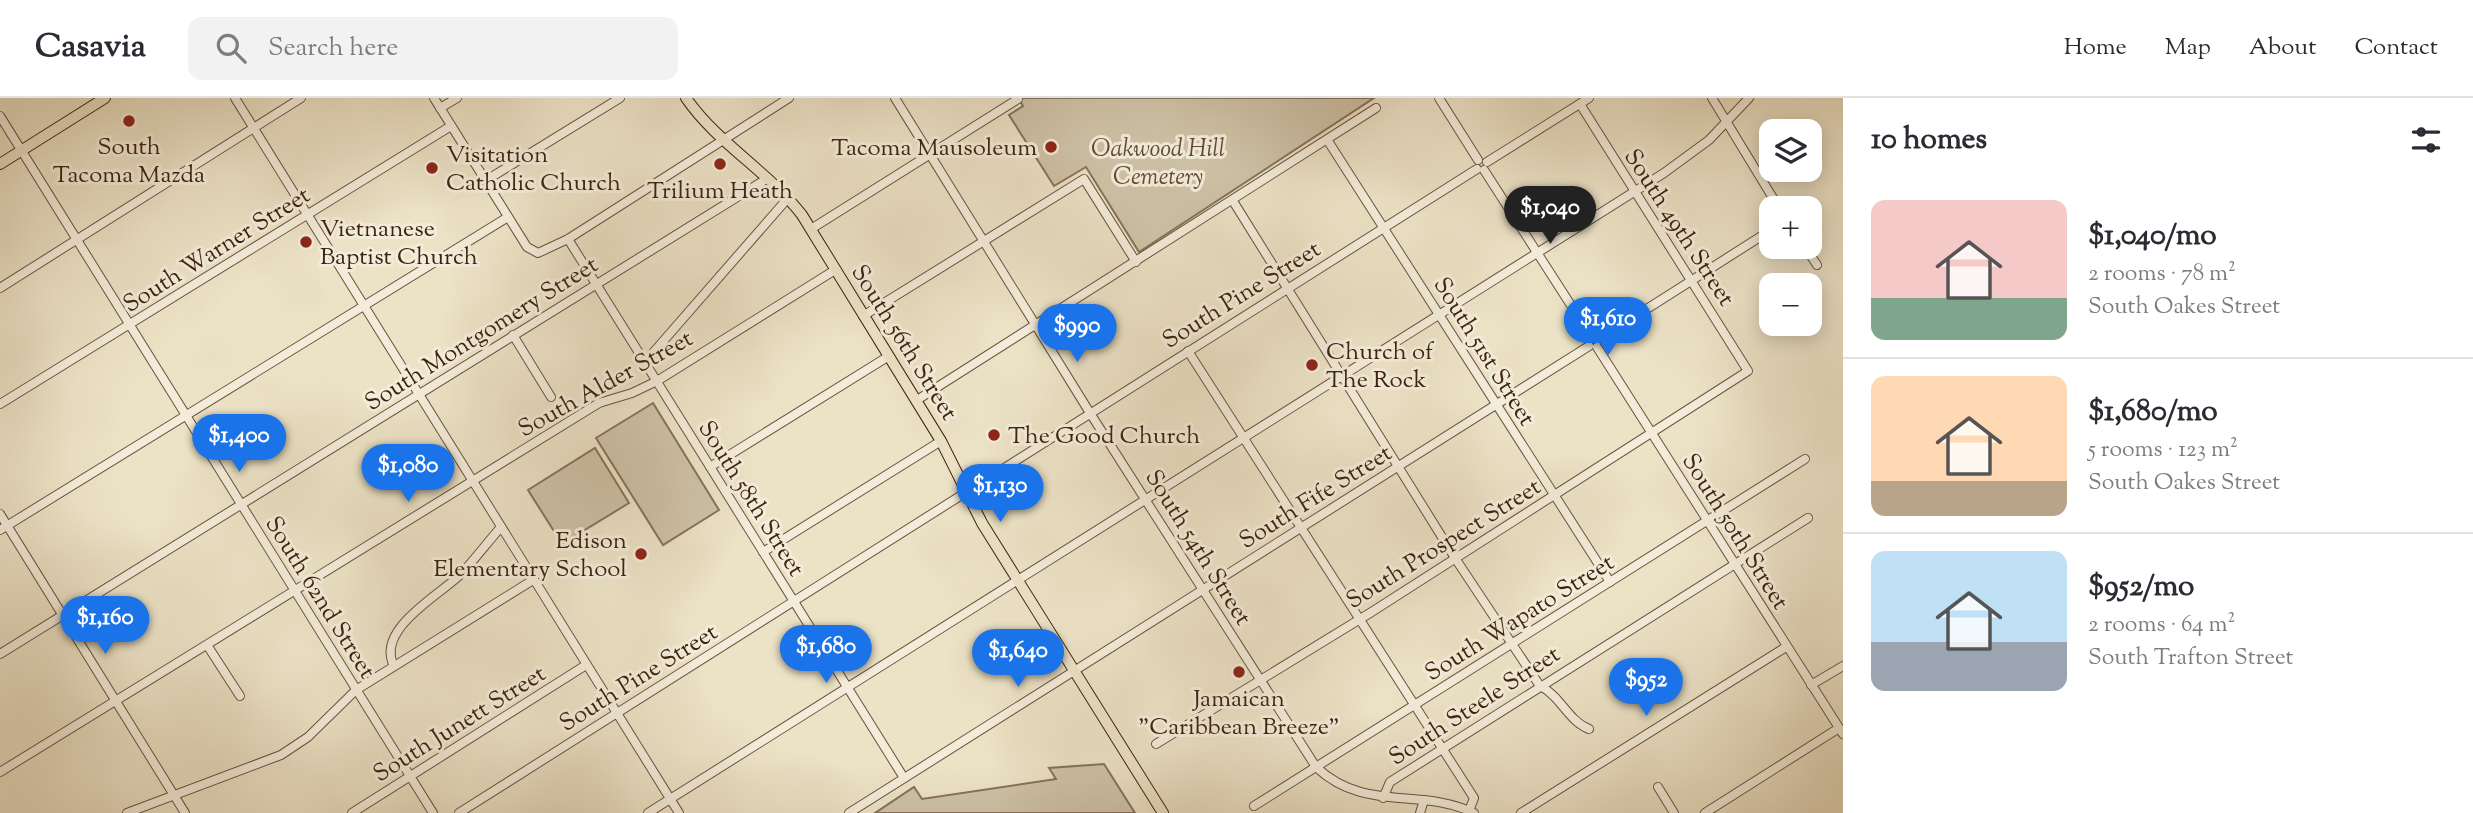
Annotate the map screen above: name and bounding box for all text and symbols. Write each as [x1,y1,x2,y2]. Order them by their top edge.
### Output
search box [188,17,678,80]
text: Casavia [35,24,146,72]
icon: search [212,29,250,67]
text: Search here [268,30,398,67]
text: Home [2064,31,2127,65]
text: Map [2165,31,2211,65]
text: About [2249,31,2316,65]
text: Contact [2354,31,2438,65]
marker: South Tacoma Mazda [121,113,137,129]
map controls [1759,119,1822,336]
button: layers [1759,119,1822,182]
text: 10 homes [1871,119,1987,162]
icon: filters [2407,121,2445,159]
place label: South Tacoma Mazda [53,131,205,193]
place label: Tacoma Mausoleum [831,132,1037,166]
park label: Oakwood Hill Cemetery [1091,133,1225,195]
place label: Visitation Catholic Church [446,139,621,201]
marker: Tacoma Mausoleum [1043,139,1059,155]
street label: South 49th Street [1615,143,1742,313]
marker: Trilium Heath [712,156,728,172]
marker: Visitation Catholic Church [424,160,440,176]
place label: Trilium Heath [647,175,793,209]
street label: South Warner Street [117,179,317,322]
pin: $1,040 [1493,186,1607,246]
text: $1,040 [1520,192,1580,225]
button: + [1759,196,1822,259]
place label: Vietnanese Baptist Church [320,213,478,275]
text: $1,040/mo [2088,215,2217,258]
icon: home [1927,228,2011,312]
street label: South Pine Street [1156,233,1328,358]
marker: Vietnanese Baptist Church [298,234,314,250]
street label: South Montgomery Street [359,249,605,420]
text: 2 rooms · 78 m² [2088,258,2236,291]
street label: South 56th Street [842,259,965,428]
street label: South 51st Street [1424,271,1543,433]
button: − [1759,273,1822,336]
text: South Oakes Street [2088,291,2280,324]
pin: $1,610 [1551,298,1665,357]
text: $1,610 [1580,303,1636,336]
pin: $990 [1036,304,1118,364]
text: $990 [1054,310,1100,343]
street label: South Alder Street [512,323,700,447]
place label: Church of The Rock [1326,336,1435,398]
marker: Church of The Rock [1304,357,1320,373]
text: $1,680/mo [2088,391,2218,434]
icon: home [1927,404,2011,488]
pin: $1,400 [182,414,296,474]
street label: South 58th Street [689,414,812,584]
text: $1,400 [208,420,270,453]
place label: The Good Church [1008,420,1200,454]
marker: The Good Church [986,427,1002,443]
text: 5 rooms · 123 m² [2088,434,2238,467]
street label: South Fife Street [1233,437,1399,558]
pin: $1,080 [351,444,465,504]
street label: South 50th Street [1673,447,1796,617]
text: $1,080 [378,450,439,483]
pin: $1,130 [943,464,1057,524]
street label: South 54th Street [1136,464,1259,633]
text: South Oakes Street [2088,467,2280,500]
text: $1,130 [973,470,1027,503]
street label: South Prospect Street [1340,471,1548,618]
street label: South 62nd Street [256,510,383,686]
place label: Edison Elementary School [433,525,627,587]
marker: Edison Elementary School [633,546,649,562]
street label: South Wapato Street [1419,547,1621,691]
text: $952/mo [2088,566,2195,609]
icon: home [1927,579,2011,663]
pin: $1,160 [48,596,162,656]
text: $1,160 [76,602,134,635]
text: 2 rooms · 64 m² [2088,609,2235,642]
street label: South Pine Street [553,616,725,741]
pin: $1,680 [769,626,883,685]
pin: $1,640 [961,630,1075,689]
text: $1,680 [796,631,856,664]
text: $1,640 [988,635,1048,668]
street label: South Steele Street [1383,638,1567,775]
text: South Trafton Street [2088,642,2293,675]
street label: South Junett Street [367,658,553,792]
pin: $952 [1605,658,1687,718]
marker: Jamaican "Caribbean Breeze" [1231,664,1247,680]
text: $952 [1625,664,1667,697]
place label: Jamaican "Caribbean Breeze" [1138,683,1340,745]

